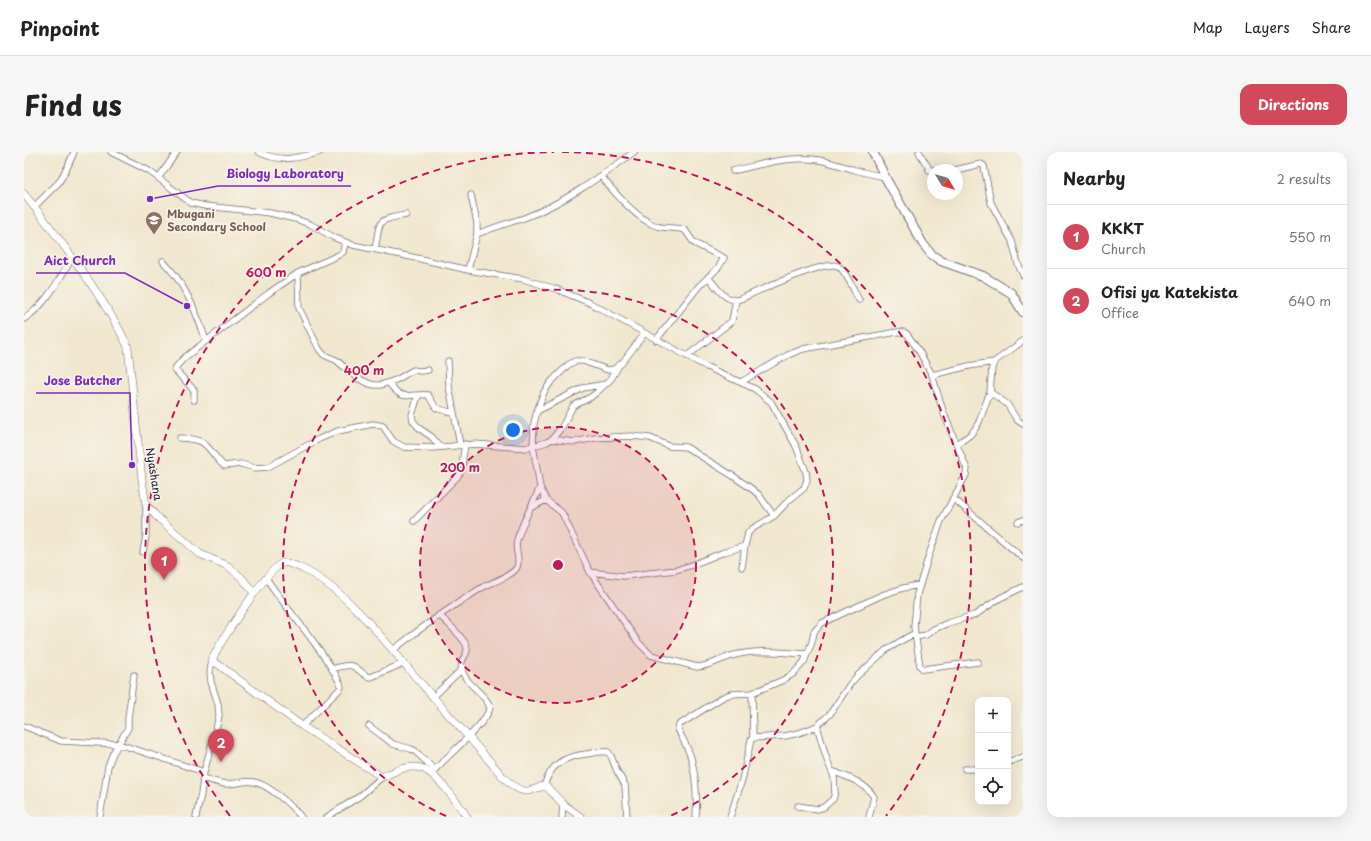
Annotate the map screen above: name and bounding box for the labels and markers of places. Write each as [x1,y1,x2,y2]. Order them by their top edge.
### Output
callout: Biology Laboratory [218,162,351,186]
place label: Mbugani Secondary School [167,205,266,235]
school or university icon: Mbugani Secondary School [144,210,164,235]
callout: Aict Church [36,249,125,273]
callout: Jose Butcher [36,369,130,393]
pin: 1 [151,547,177,580]
centre of rings [551,558,565,572]
pin: 2 [208,729,234,762]

